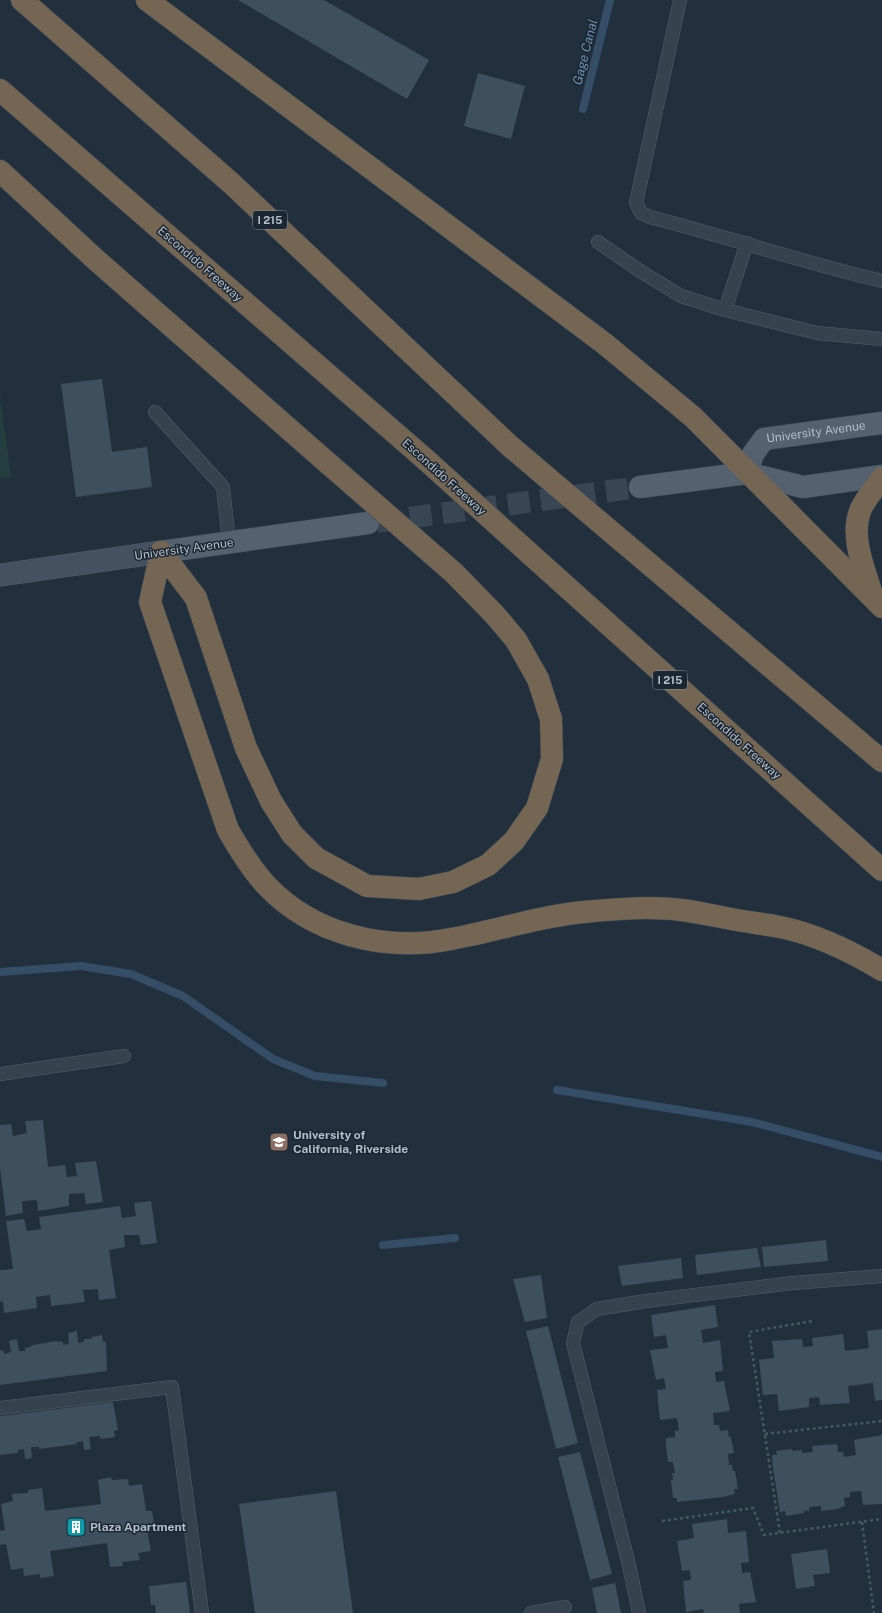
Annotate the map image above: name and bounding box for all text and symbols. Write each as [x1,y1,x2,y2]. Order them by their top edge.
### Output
water label: Gage Canal [570,17,600,86]
road number: I 215 [253,211,287,229]
street label: Escondido Freeway [155,223,246,305]
street label: University Avenue [765,418,867,446]
street label: Escondido Freeway [399,436,489,519]
street label: University Avenue [134,535,235,563]
road number: I 215 [653,671,687,689]
street label: Escondido Freeway [694,700,784,783]
place label: University of California, Riverside [293,1128,408,1156]
school or university icon: University of California, Riverside [268,1131,290,1153]
building icon: Plaza Apartment [65,1516,87,1538]
place label: Plaza Apartment [90,1520,186,1534]

